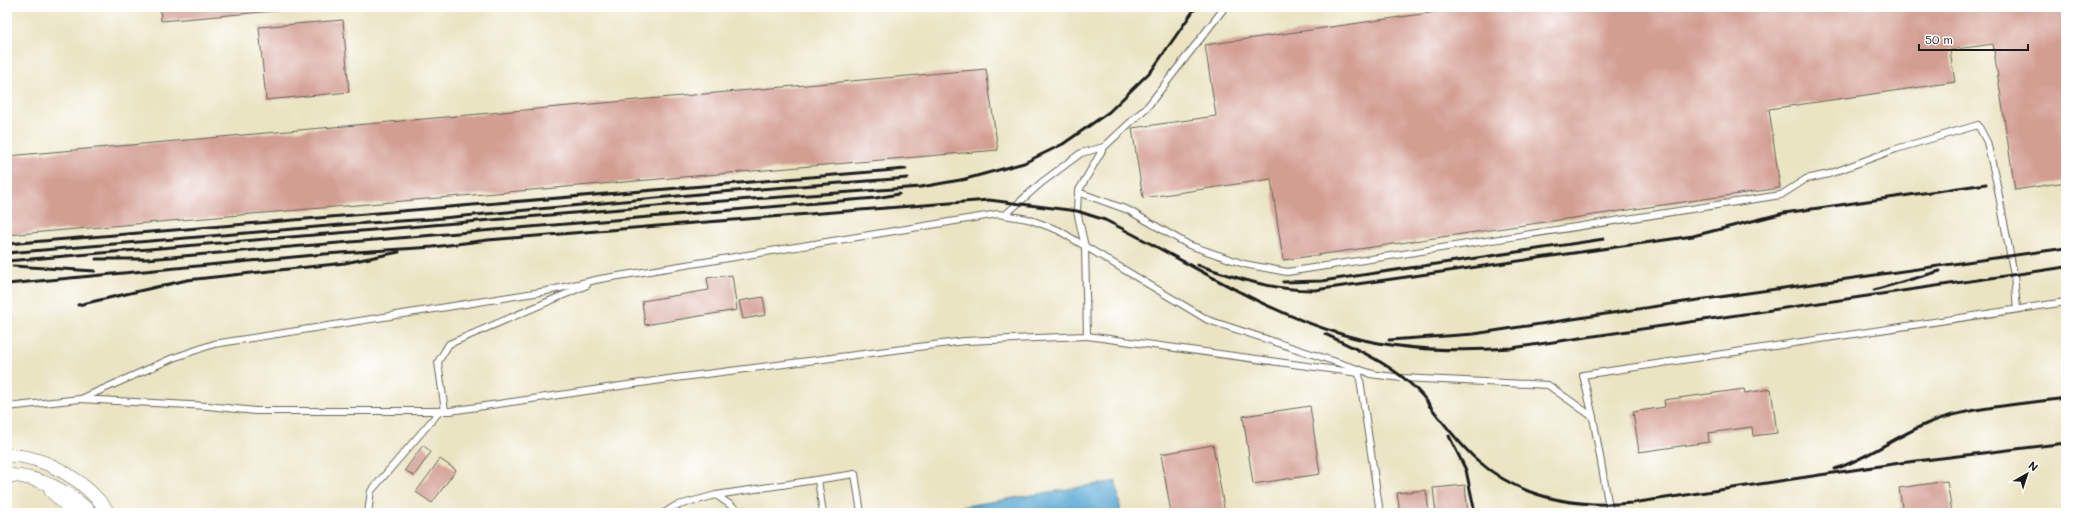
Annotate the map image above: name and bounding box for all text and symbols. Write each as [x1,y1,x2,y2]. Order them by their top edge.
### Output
scale bar [1919,26,2028,52]
text: 50 m [1925,31,1953,47]
north arrow [2007,454,2047,494]
text: N [2026,457,2042,474]

